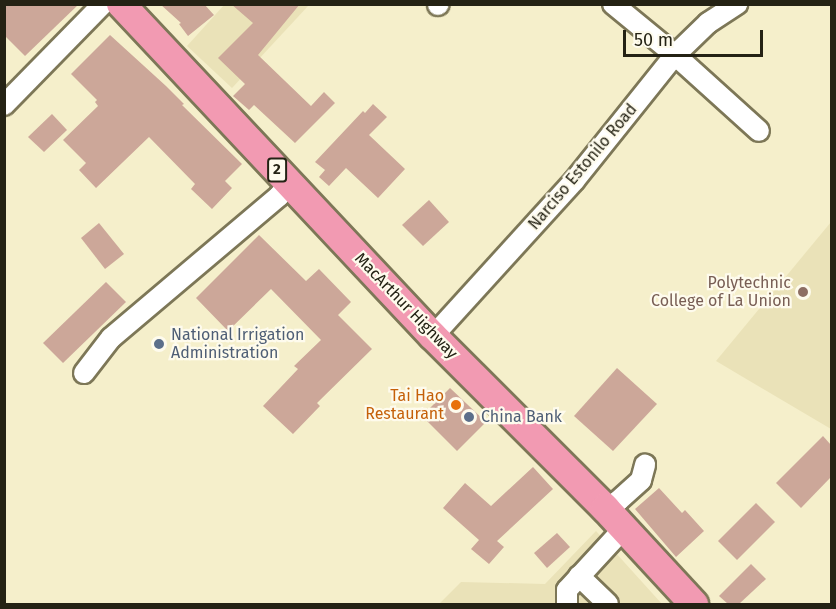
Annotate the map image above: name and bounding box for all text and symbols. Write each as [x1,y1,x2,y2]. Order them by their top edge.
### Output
scale bar [626,18,766,56]
text: 50 m [634,29,673,51]
street label: Narciso Estonilo Road [525,100,641,234]
road number: 2 [266,158,288,182]
street label: MacArthur Highway [351,249,461,363]
place label: Polytechnic College of La Union [651,273,791,311]
marker: Polytechnic College of La Union [796,285,810,299]
place label: National Irrigation Administration [171,325,304,363]
marker: National Irrigation Administration [152,337,166,351]
place label: Tai Hao Restaurant [365,386,444,424]
marker: Tai Hao Restaurant [449,398,463,412]
place label: China Bank [481,407,562,427]
marker: China Bank [462,410,476,424]

